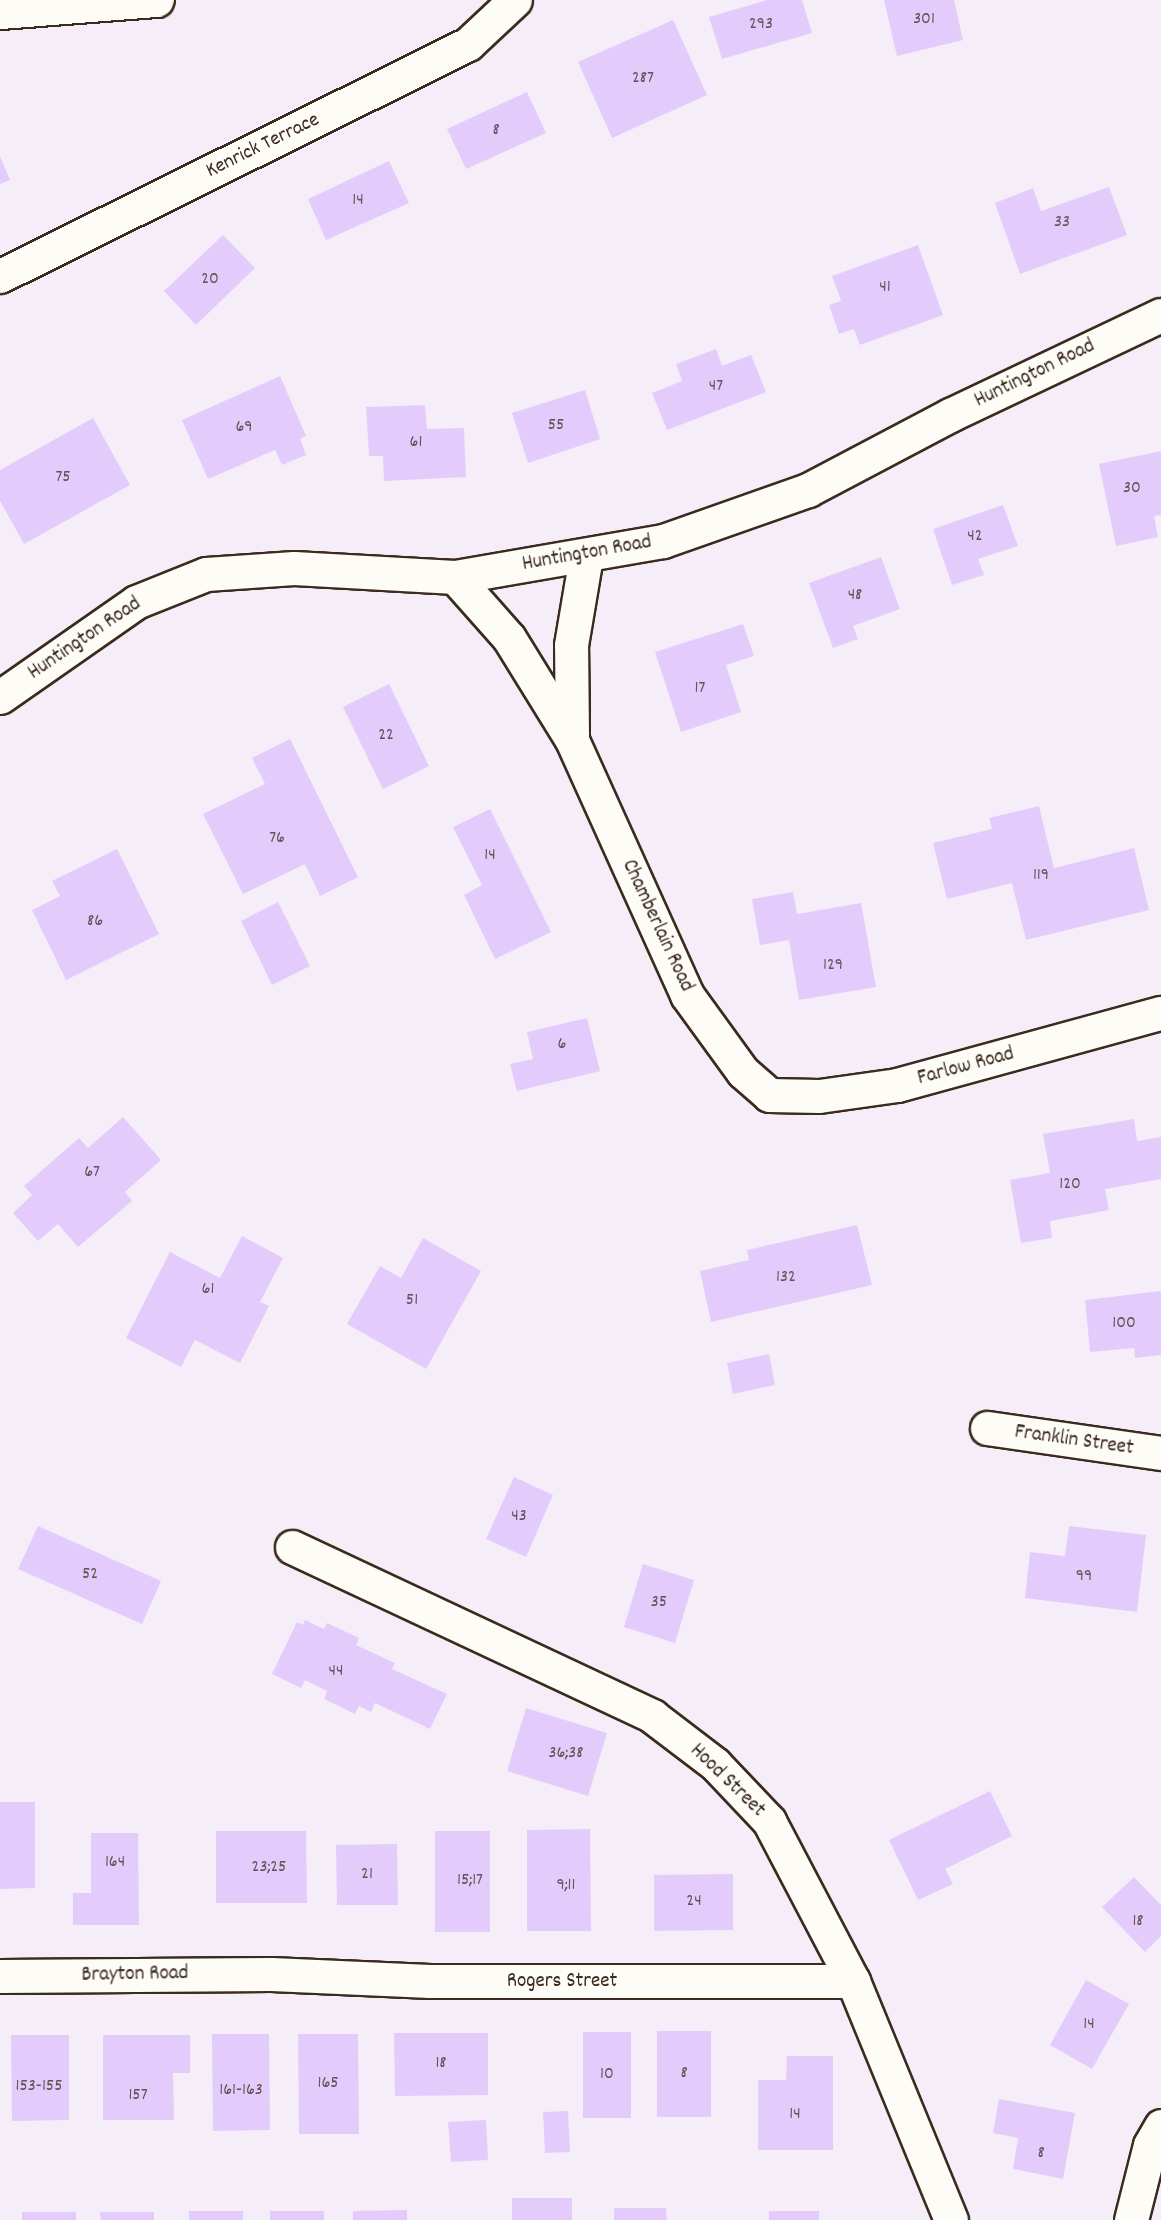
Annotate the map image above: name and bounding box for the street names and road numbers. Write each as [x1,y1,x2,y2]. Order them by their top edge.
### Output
street label: Kenrick Terrace [202,108,324,184]
street label: Huntington Road [971,334,1099,414]
street label: Huntington Road [520,530,654,578]
street label: Huntington Road [24,592,146,686]
street label: Chamberlain Road [615,856,699,996]
street label: Farlow Road [915,1042,1017,1092]
street label: Franklin Street [1013,1420,1135,1462]
street label: Hood Street [684,1739,770,1823]
street label: Brayton Road [81,1961,189,1989]
street label: Rogers Street [507,1969,617,1995]

